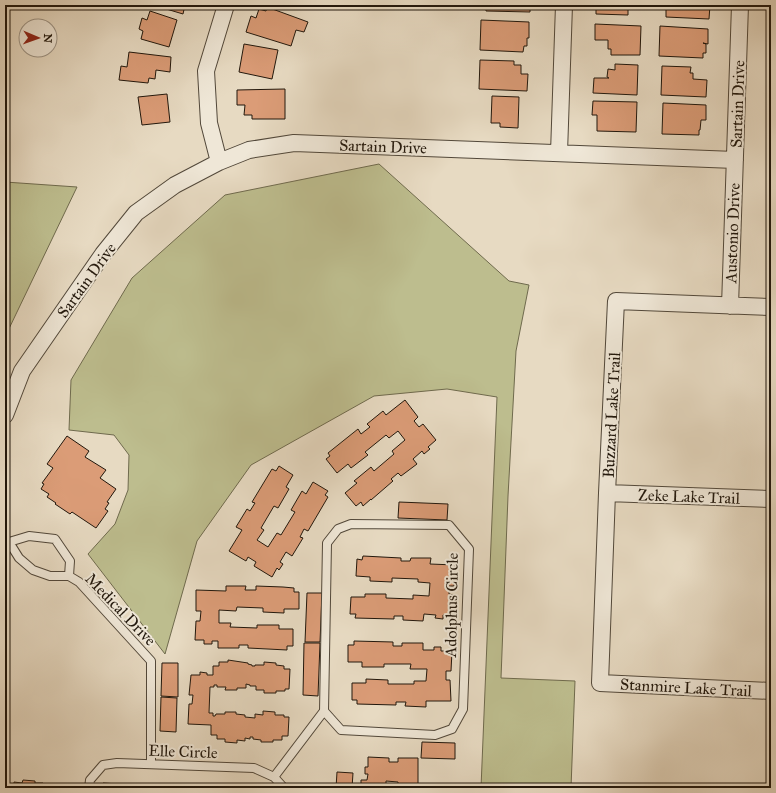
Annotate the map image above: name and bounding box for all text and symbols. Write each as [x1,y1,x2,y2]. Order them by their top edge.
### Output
north arrow [18,18,58,58]
text: N [41,33,54,44]
street label: Sartain Drive [726,59,749,148]
street label: Sartain Drive [339,135,428,158]
street label: Austonio Drive [721,182,744,285]
street label: Sartain Drive [53,239,120,321]
street label: Buzzard Lake Trail [599,351,624,478]
street label: Zeke Lake Trail [638,485,741,508]
street label: Adolphus Circle [441,552,462,658]
street label: Medical Drive [81,569,160,650]
street label: Stanmire Lake Trail [619,675,753,700]
street label: Elle Circle [148,741,218,762]

